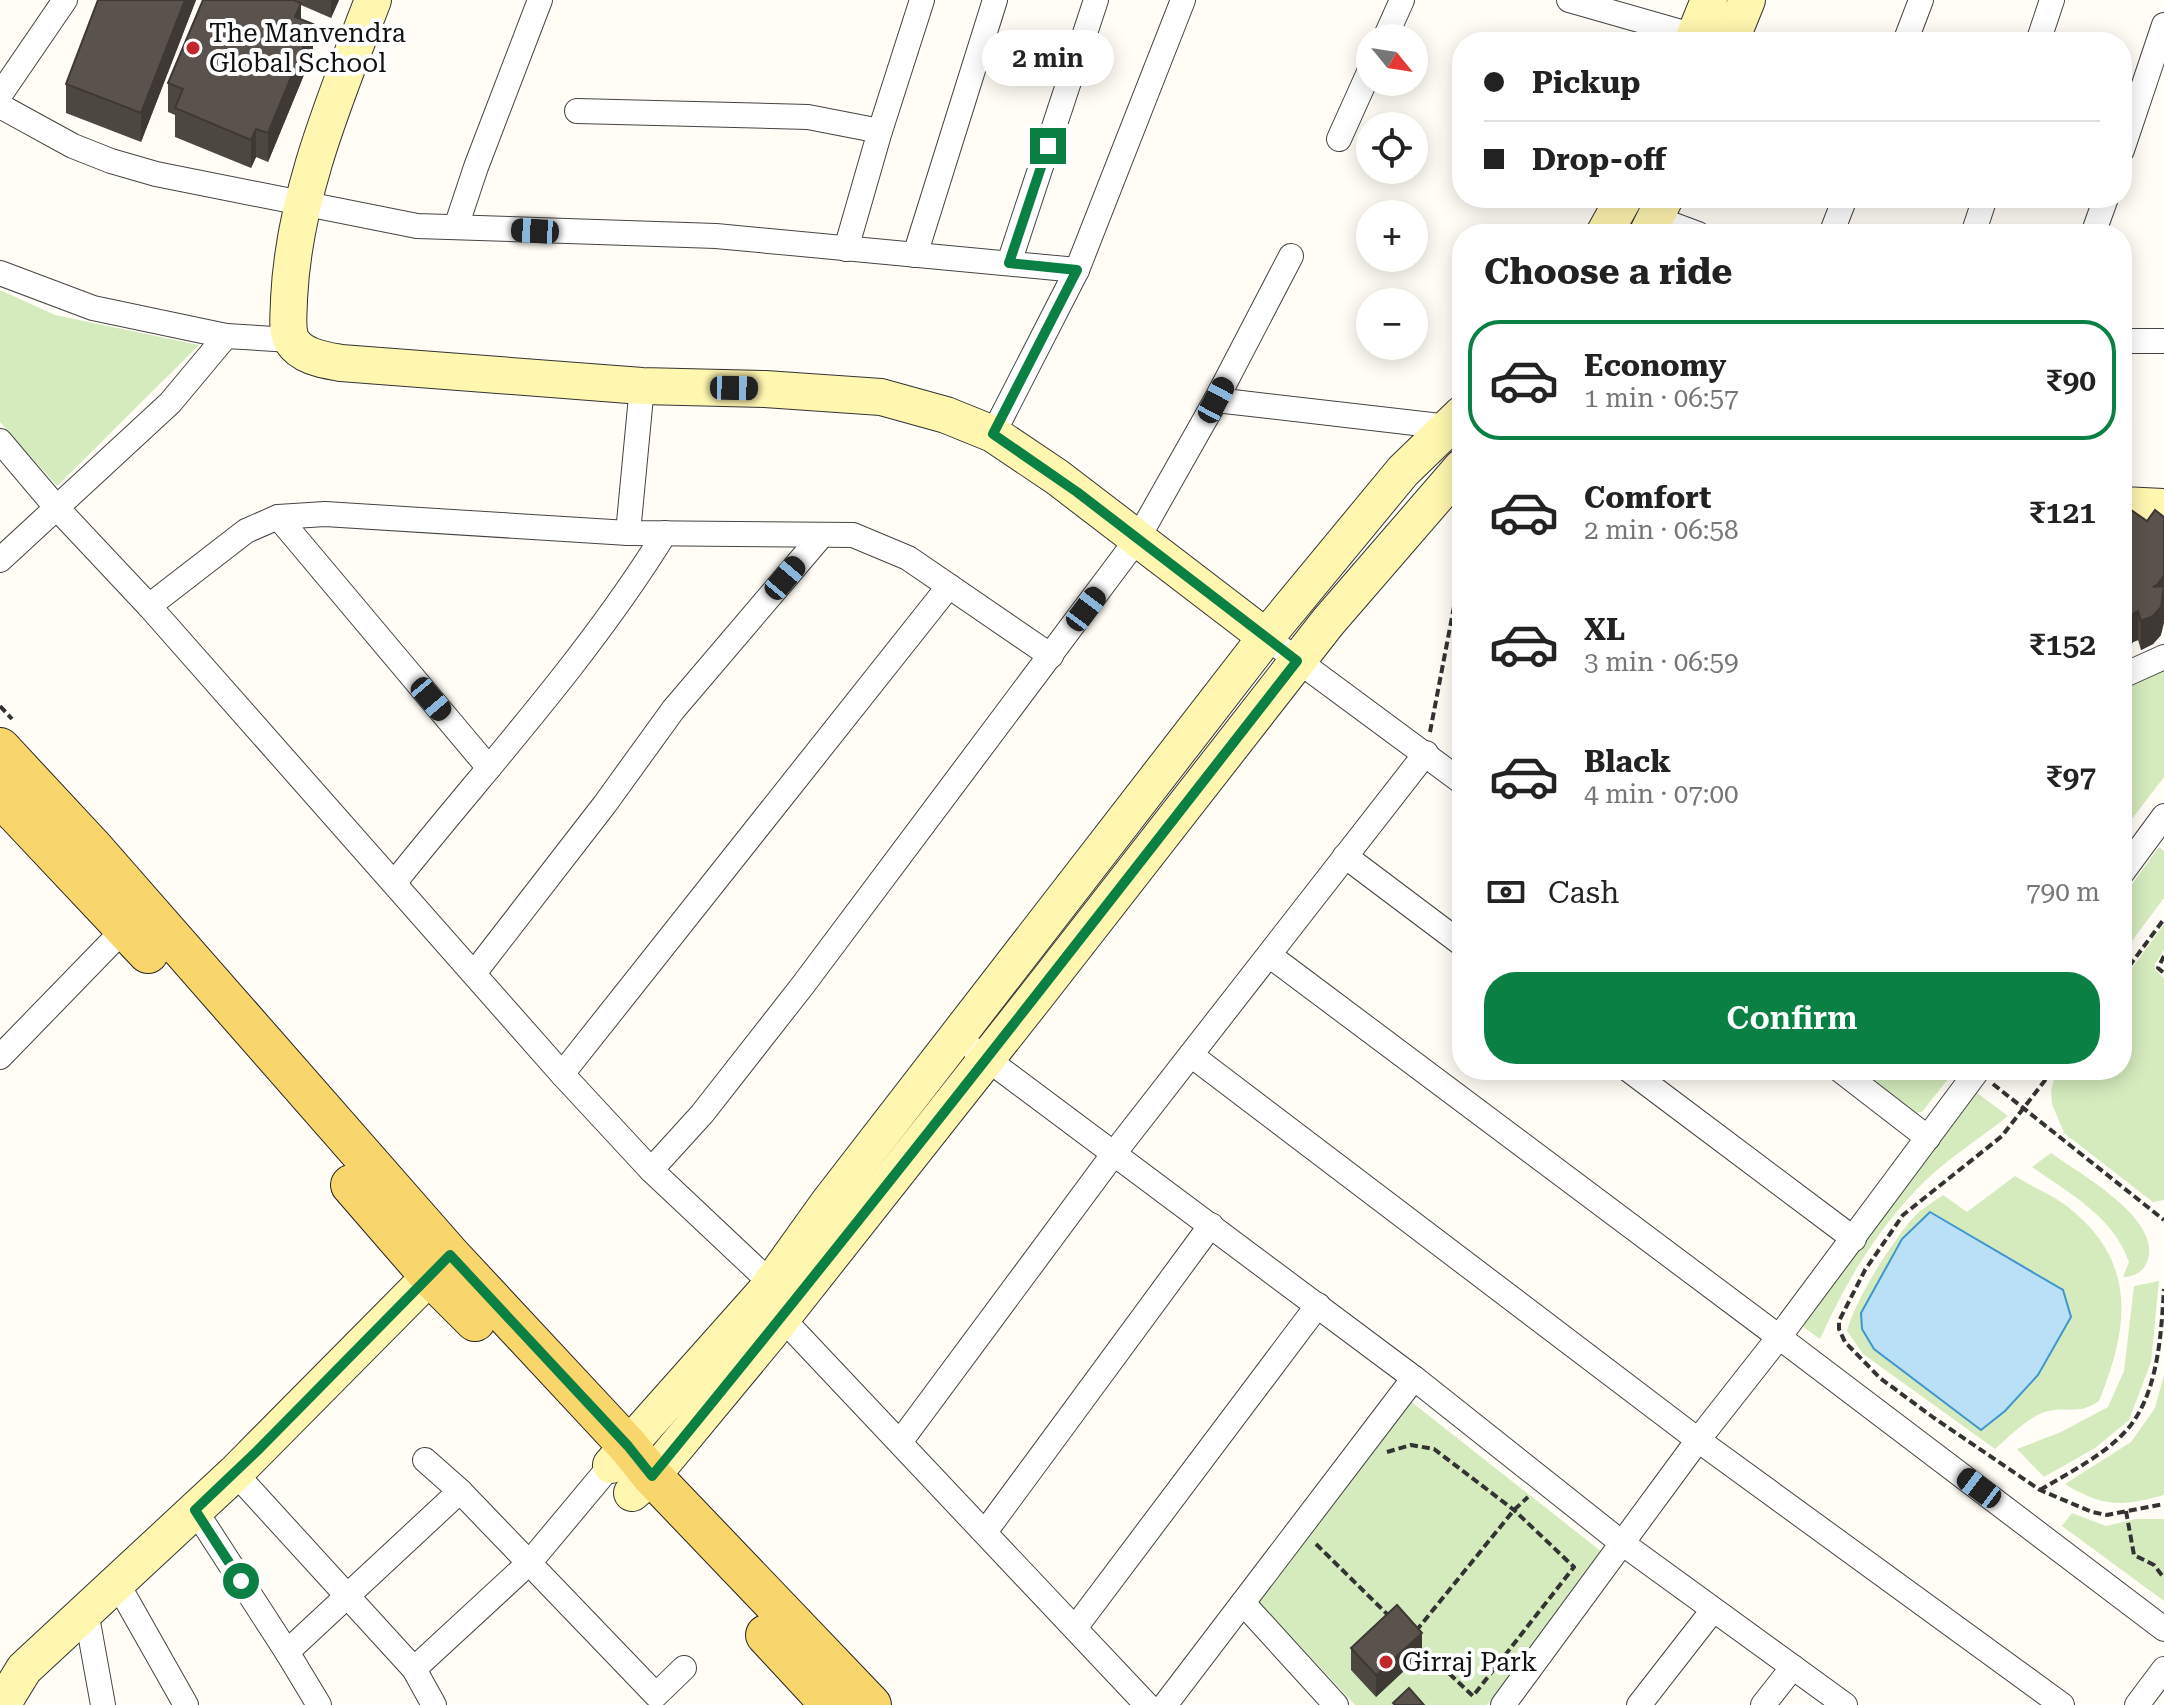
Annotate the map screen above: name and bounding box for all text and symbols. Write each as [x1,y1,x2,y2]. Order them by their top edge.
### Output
place label: The Manvendra Global School [209,18,406,78]
north arrow [1356,24,1428,96]
map controls [1356,24,1428,360]
callout: 2 min [982,30,1114,86]
marker: The Manvendra Global School [184,39,202,57]
text: 2 min [1012,43,1084,73]
text: Pickup [1532,65,1640,100]
button: locate [1356,112,1428,184]
route end [1030,128,1066,164]
text: Drop-off [1532,142,1666,177]
button: + [1356,200,1428,272]
car [510,218,560,244]
text: Choose a ride [1484,251,1732,293]
button: − [1356,288,1428,360]
icon: car [1488,344,1560,416]
text: Economy [1584,348,1726,383]
text: ₹90 [2046,363,2096,398]
car [1194,373,1238,427]
car [710,376,758,400]
text: 1 min · 06:57 [1584,383,1739,413]
icon: car [1488,476,1560,548]
text: Comfort [1584,480,1711,515]
text: ₹121 [2029,495,2096,530]
text: 2 min · 06:58 [1584,515,1739,545]
car [760,552,810,604]
car [1062,583,1110,635]
icon: car [1488,608,1560,680]
text: XL [1584,612,1625,647]
text: ₹152 [2029,627,2096,662]
text: 3 min · 06:59 [1584,647,1739,677]
car [406,673,456,725]
icon: car [1488,740,1560,812]
text: Black [1584,744,1671,779]
text: ₹97 [2046,759,2096,794]
text: 4 min · 07:00 [1584,779,1739,809]
icon: cash [1484,870,1528,914]
text: Cash [1548,875,1619,910]
text: 790 m [2026,877,2100,907]
button: Confirm [1484,972,2100,1064]
car [1953,1464,2005,1512]
route start [223,1563,259,1599]
place label: Girraj Park [1402,1647,1537,1677]
marker: Girraj Park [1377,1653,1395,1671]

